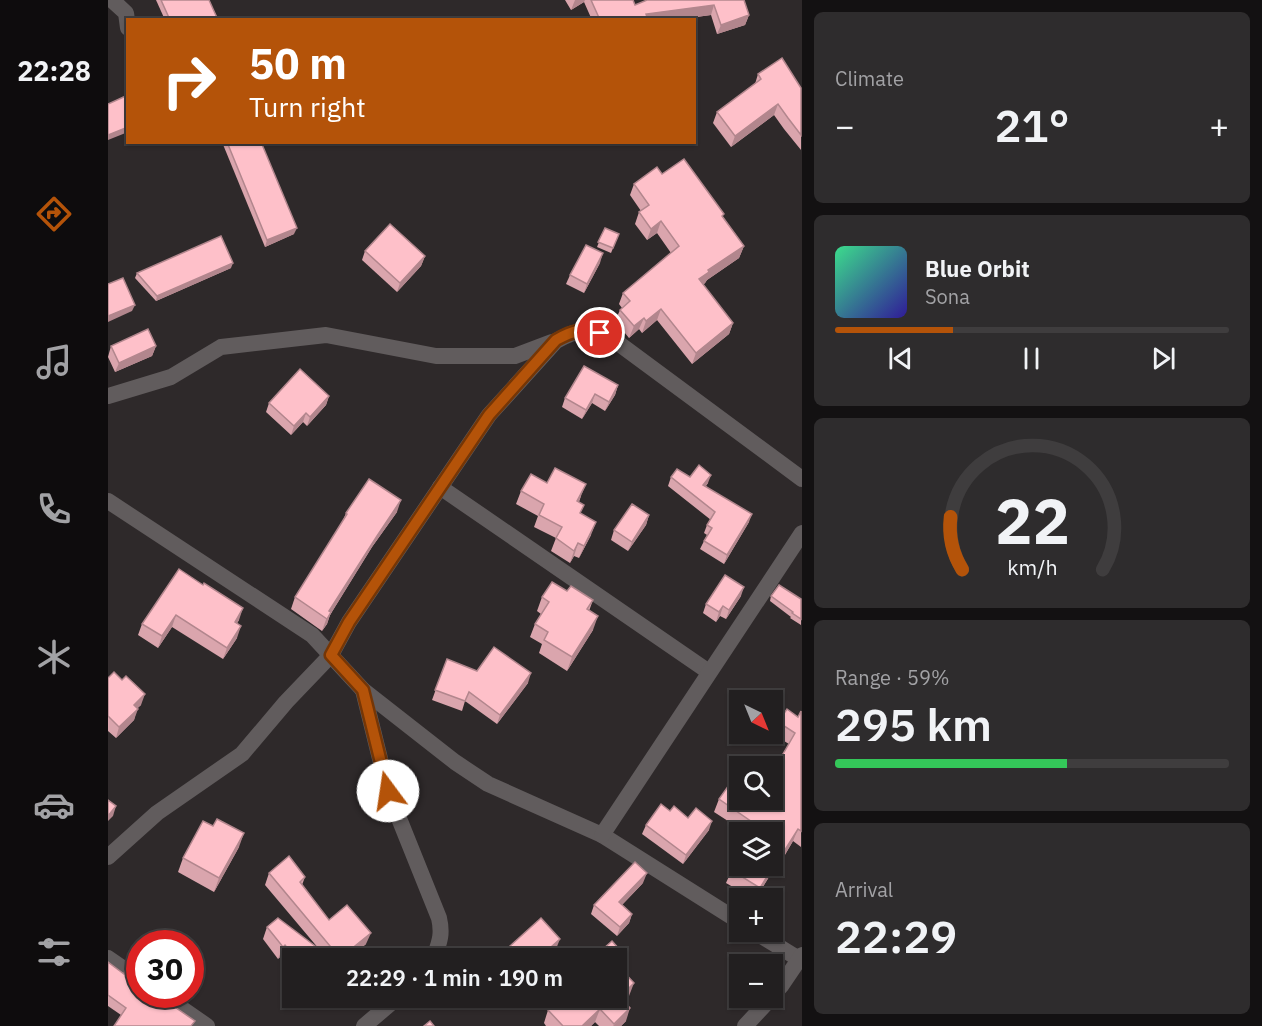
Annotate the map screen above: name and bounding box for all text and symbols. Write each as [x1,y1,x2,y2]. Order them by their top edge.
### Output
text: 50 m [249,36,347,91]
icon: right [150,42,228,120]
text: 22:28 [17,53,91,88]
text: Climate [835,65,904,92]
text: Turn right [249,89,366,124]
text: 21° [994,96,1070,154]
text: − [835,104,855,147]
text: + [1209,104,1229,147]
icon: directions [33,193,75,235]
text: Blue Orbit [925,254,1030,283]
text: Sona [925,283,970,310]
pin [574,307,625,358]
icon: arrive [583,316,616,349]
icon: music [33,341,75,383]
icon: previous [884,342,917,375]
icon: pause [1015,342,1048,375]
icon: next [1147,342,1180,375]
text: 22 [995,480,1069,561]
icon: phone [33,488,75,530]
text: km/h [1007,553,1057,581]
icon: climate [33,636,75,678]
text: Range · 59% [835,664,950,691]
north arrow [729,690,783,744]
map controls [729,690,783,1008]
text: 295 km [835,695,992,753]
button: search [729,756,783,810]
position arrow [356,759,420,823]
icon: car [33,784,75,826]
button: layers [729,822,783,876]
text: Arrival [835,876,893,903]
button: + [729,888,783,942]
text: 22:29 [835,907,957,965]
speed limit sign: 30 [126,930,204,1008]
icon: filters [33,931,75,973]
button: − [729,954,783,1008]
text: 22:29 · 1 min · 190 m [346,963,563,992]

